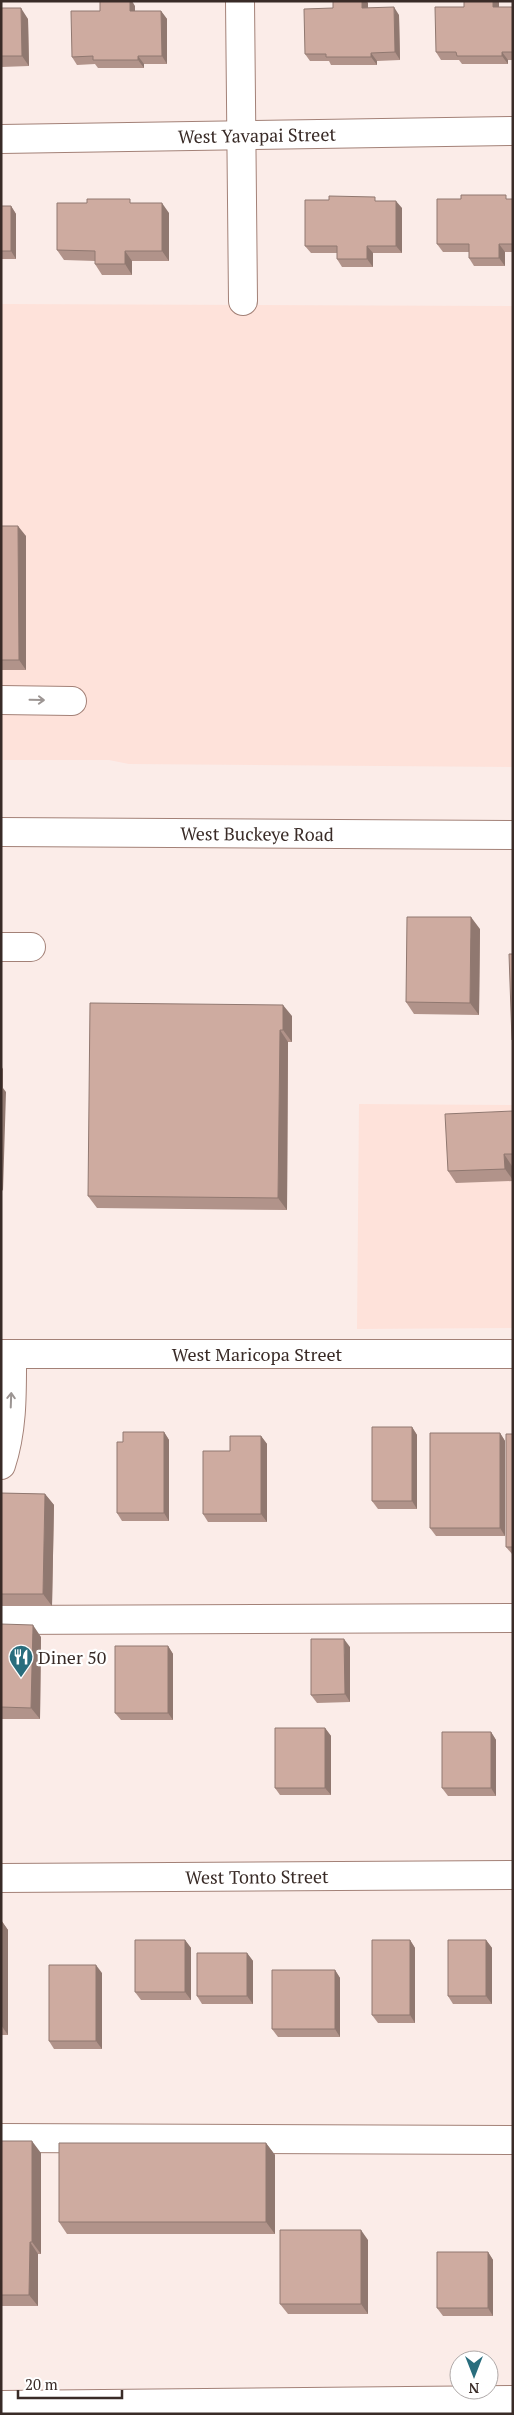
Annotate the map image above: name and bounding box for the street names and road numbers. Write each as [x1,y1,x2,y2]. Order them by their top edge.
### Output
street label: West Yavapai Street [178,122,337,148]
street label: West Buckeye Road [180,821,334,846]
street label: West Maricopa Street [172,1342,343,1366]
street label: West Tonto Street [185,1864,329,1889]

